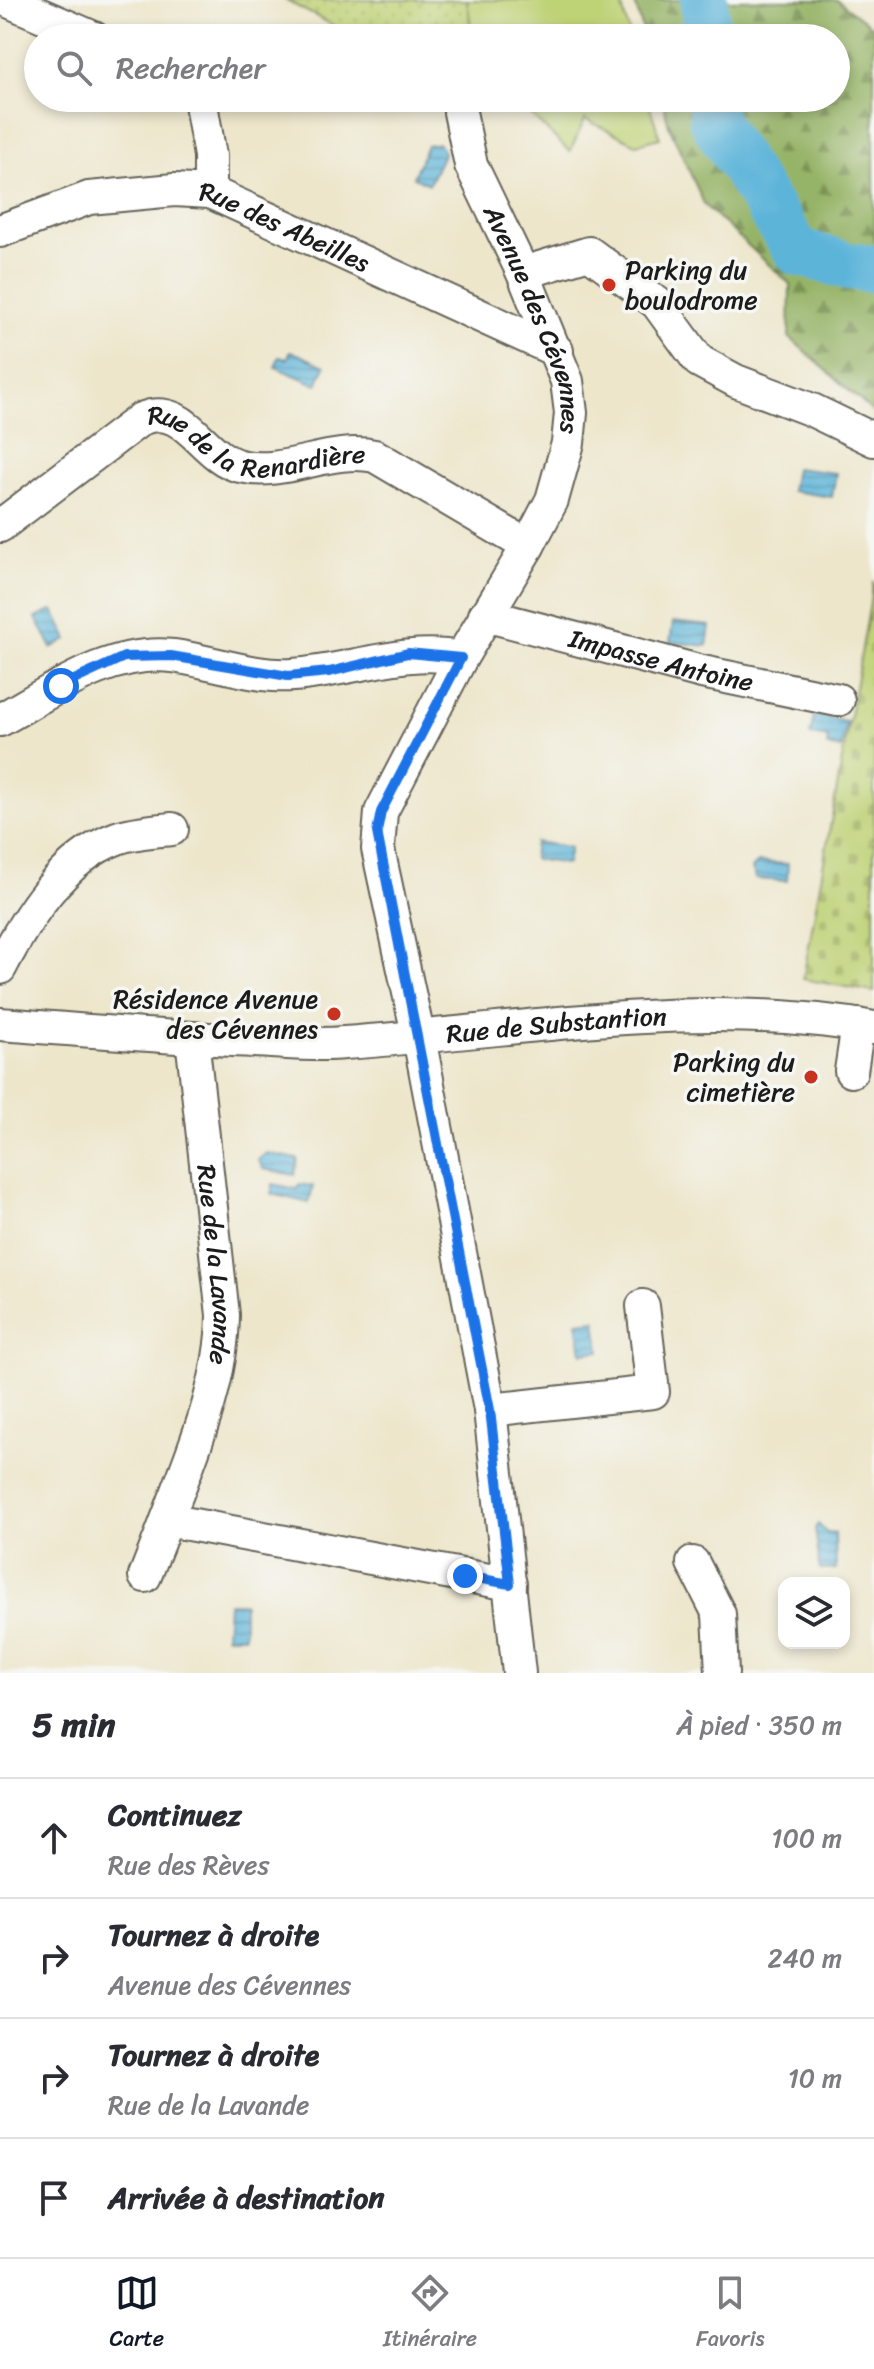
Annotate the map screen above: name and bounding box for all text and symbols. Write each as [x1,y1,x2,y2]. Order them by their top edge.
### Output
search box [24,24,850,112]
text: Rechercher [116,41,266,95]
icon: search [52,46,96,90]
street label: Rue des Abeilles [198,168,378,285]
street label: Avenue des Cévennes [470,196,594,436]
place label: Parking du boulodrome [625,247,758,323]
marker: Parking du boulodrome [600,276,618,294]
street label: Rue de la Renardière [146,392,366,492]
street label: Impasse Antoine [563,615,758,705]
route start [43,668,79,704]
place label: Résidence Avenue des Cévennes [113,976,318,1052]
street label: Rue de Substantion [444,993,668,1057]
marker: Résidence Avenue des Cévennes [325,1005,343,1023]
place label: Parking du cimetière [673,1039,795,1115]
marker: Parking du cimetière [802,1068,820,1086]
street label: Rue de la Lavande [183,1162,246,1368]
route end [447,1558,483,1594]
map controls [778,1577,850,1649]
button: layers [778,1577,850,1649]
text: 5 min [32,1695,115,1755]
text: À pied · 350 m [676,1702,842,1748]
text: Continuez [108,1788,242,1842]
text: 100 m [771,1815,842,1861]
icon: ahead [32,1816,76,1860]
text: Rue des Rèves [108,1842,269,1888]
text: Tournez à droite [108,1908,319,1962]
text: 240 m [768,1935,842,1981]
icon: right [32,1936,76,1980]
text: Avenue des Cévennes [108,1962,351,2008]
text: Tournez à droite [108,2028,319,2082]
text: 10 m [788,2055,842,2101]
icon: right [32,2056,76,2100]
text: Rue de la Lavande [108,2082,309,2128]
text: Arrivée à destination [108,2171,385,2225]
icon: arrive [32,2176,76,2220]
tab: Carte [109,2271,164,2358]
tab: Itinéraire [383,2271,477,2358]
tab: Favoris [696,2271,765,2358]

